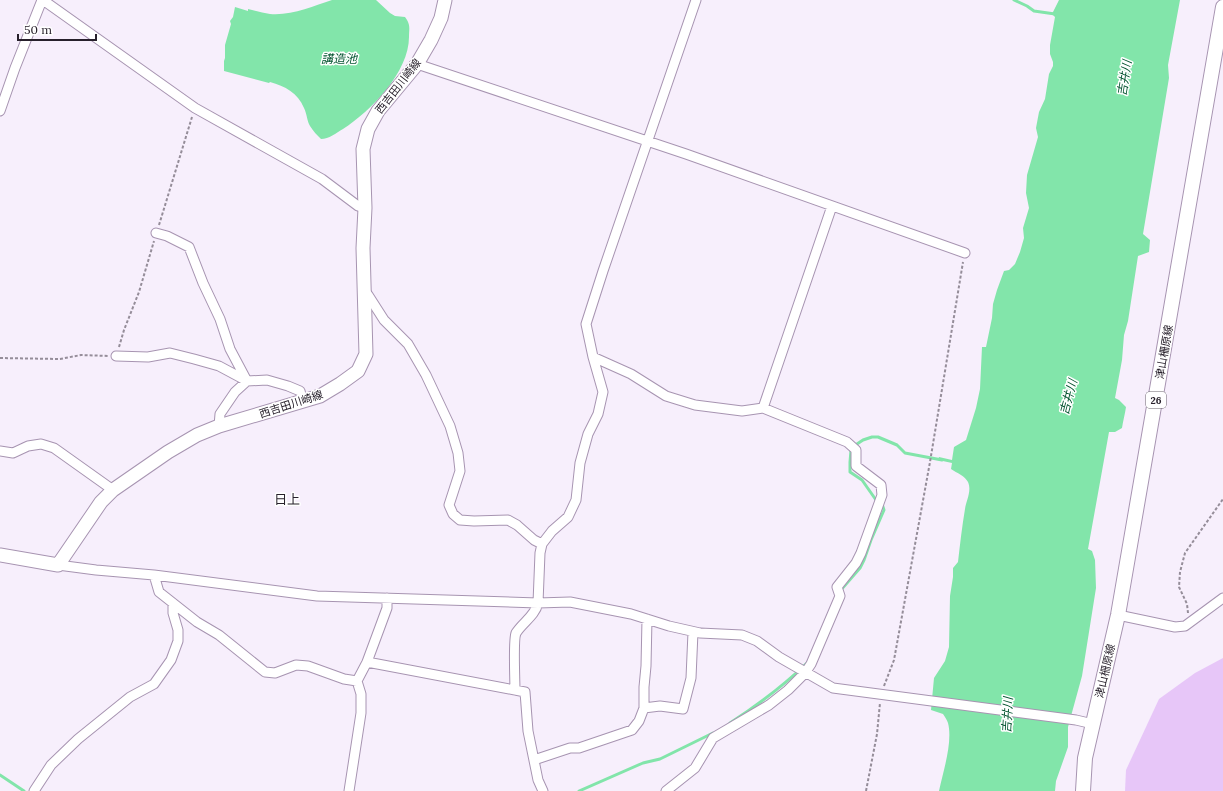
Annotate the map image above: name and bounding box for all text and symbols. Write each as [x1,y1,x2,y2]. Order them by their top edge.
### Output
scale bar [18,16,96,42]
text: 50 m [24,22,52,37]
water label: 講造池 [321,51,358,66]
street label: 西吉田川崎線 [372,56,424,116]
water label: 吉井川 [1114,57,1135,97]
street label: 津山柵原線 [1152,324,1176,380]
water label: 吉井川 [1056,376,1080,416]
street label: 西吉田川崎線 [257,387,325,421]
road number: 26 [1146,392,1166,408]
district label: 日上 [274,491,300,508]
street label: 津山柵原線 [1092,643,1118,699]
water label: 吉井川 [999,695,1016,733]

